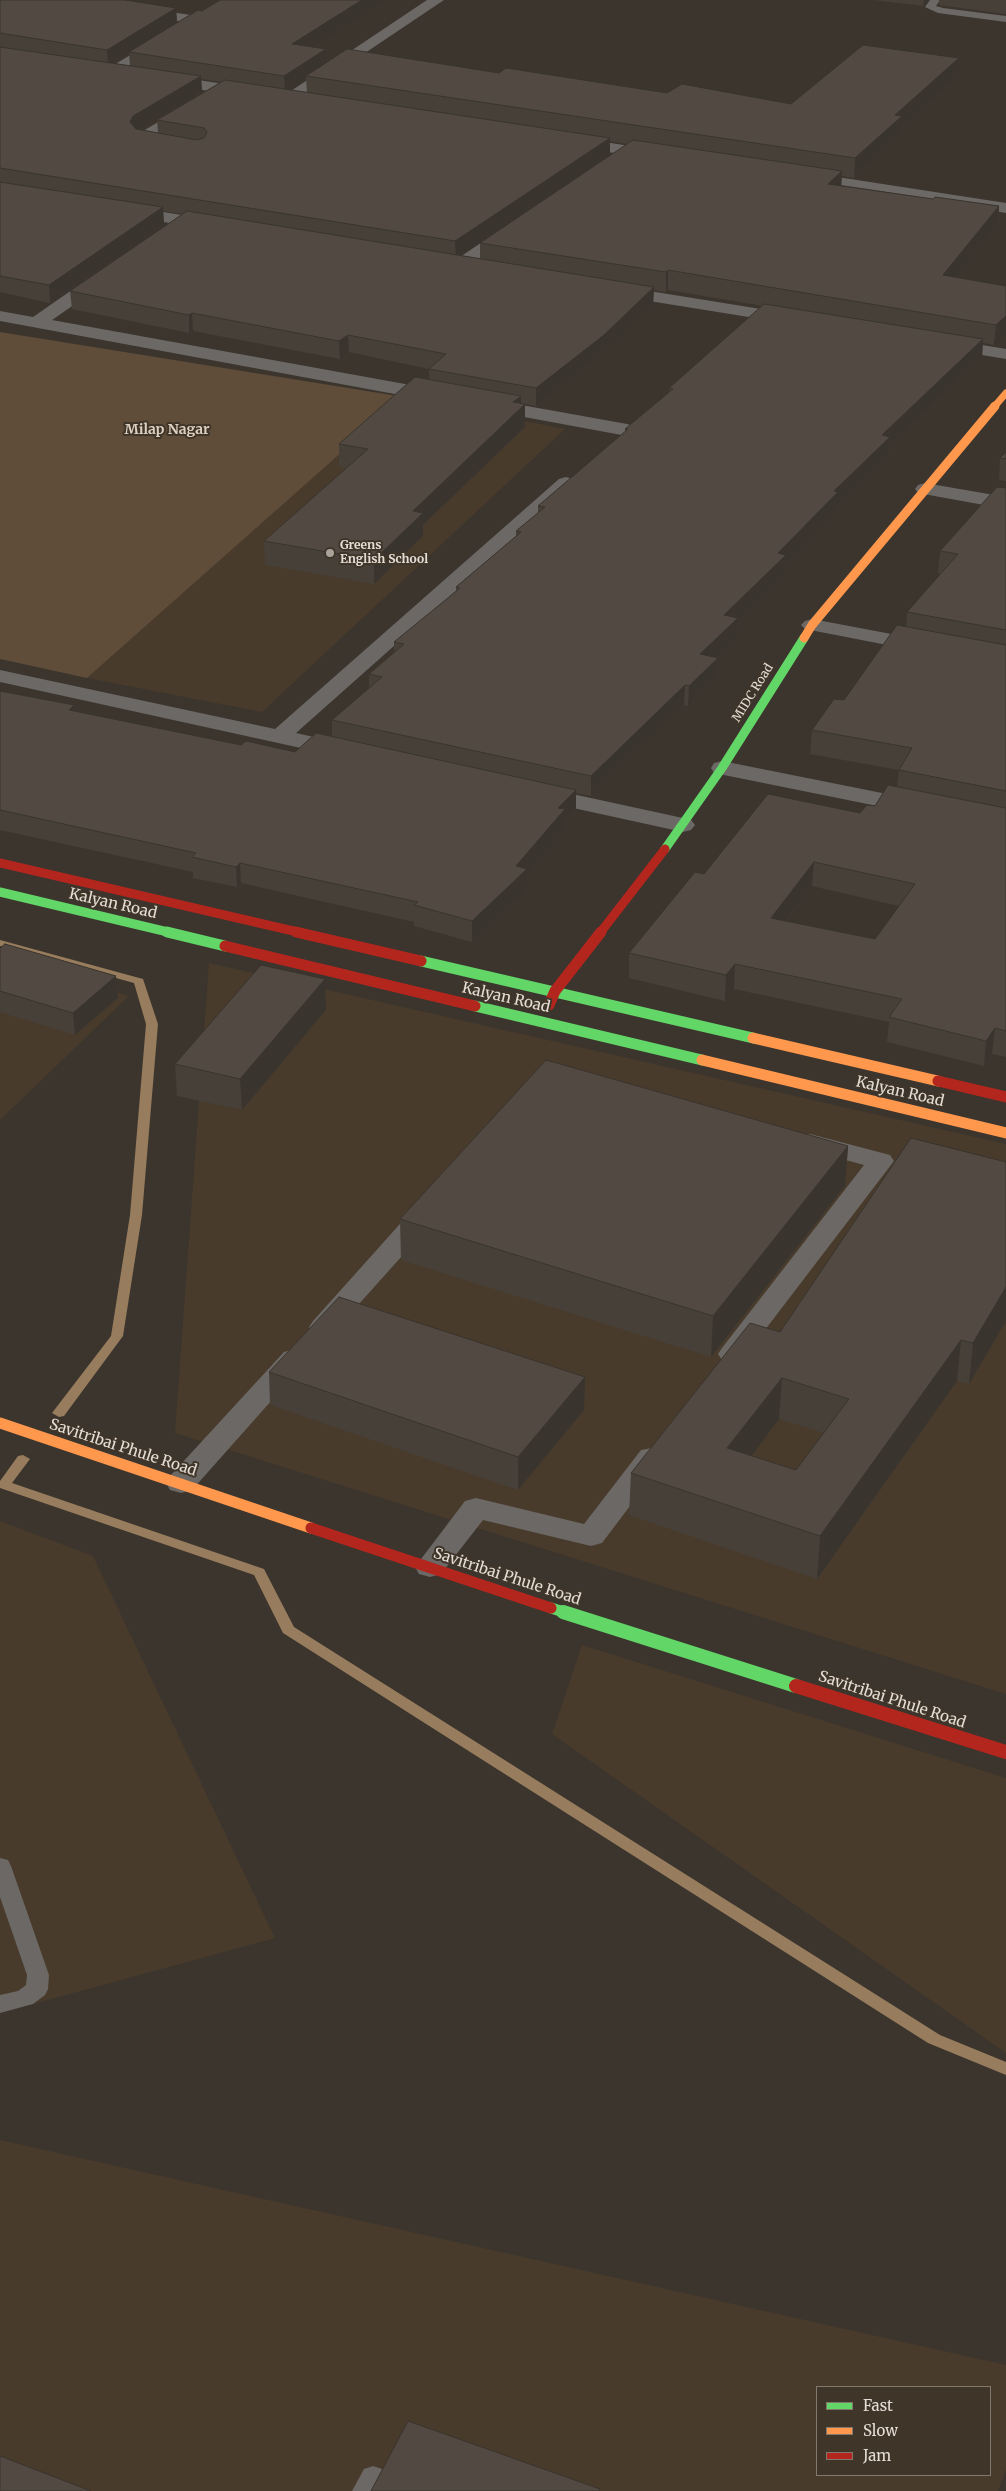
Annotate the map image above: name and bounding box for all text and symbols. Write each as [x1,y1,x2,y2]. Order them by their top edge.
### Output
district label: Milap Nagar [125,422,209,438]
place label: Greens English School [340,539,428,567]
marker: Greens English School [324,547,336,559]
street label: MIDC Road [729,661,777,725]
street label: Kalyan Road [67,885,159,923]
street label: Kalyan Road [460,979,552,1017]
street label: Kalyan Road [854,1073,946,1111]
street label: Savitribai Phule Road [47,1416,199,1480]
street label: Savitribai Phule Road [431,1545,583,1609]
street label: Savitribai Phule Road [816,1668,968,1732]
legend [816,2386,991,2476]
text: Fast [863,2396,893,2415]
text: Slow [863,2421,898,2440]
text: Jam [863,2446,891,2465]

